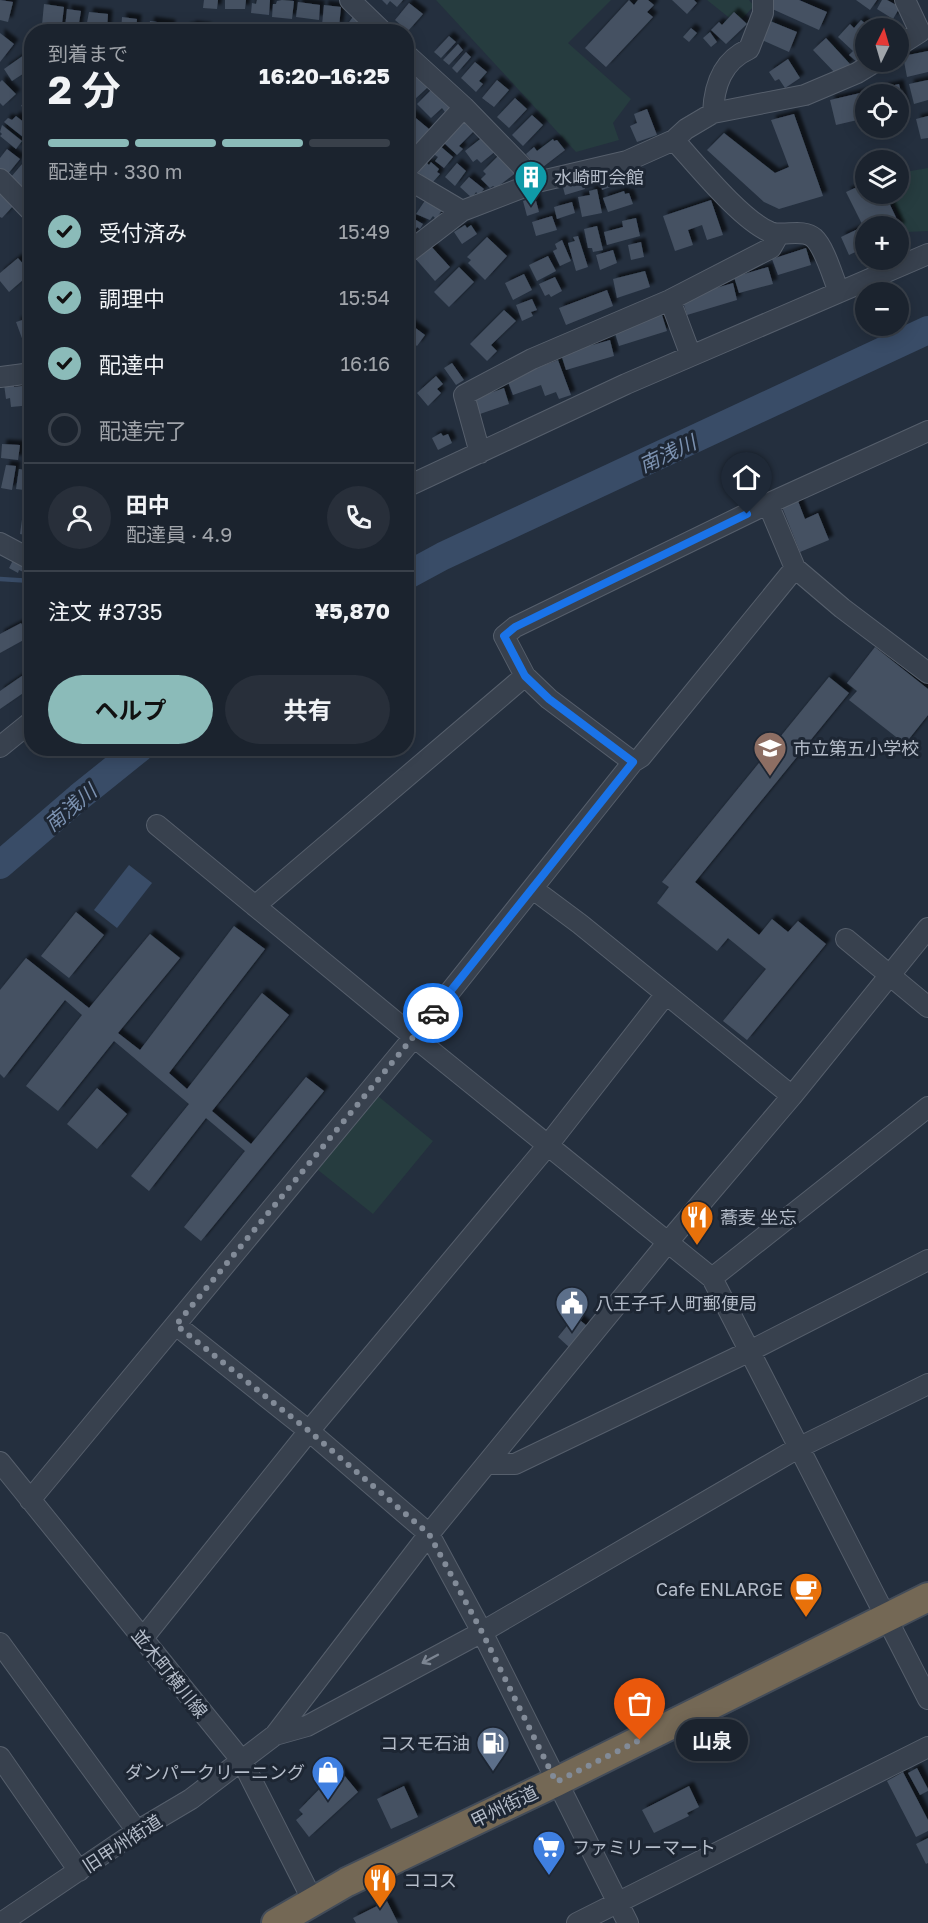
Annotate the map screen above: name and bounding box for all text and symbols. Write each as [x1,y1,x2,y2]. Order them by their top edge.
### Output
north arrow [855,18,909,72]
map controls [855,18,909,336]
text: 到着まで [48,41,128,65]
text: 16:20–16:25 [259,62,390,89]
text: 2 分 [48,66,121,113]
button: locate [855,84,909,138]
button: layers [855,150,909,204]
text: 配達中 · 330 m [48,159,183,183]
building icon: 水崎町会館 [513,159,549,206]
place label: 水崎町会館 [554,166,644,188]
icon: check [48,215,81,248]
button: + [855,216,909,270]
text: 受付済み [99,219,187,246]
text: 15:49 [338,219,390,243]
icon: check [48,281,81,314]
button: − [855,282,909,336]
text: 調理中 [99,285,165,312]
text: 15:54 [339,285,390,309]
icon: check [48,347,81,380]
text: 配達中 [99,351,165,378]
text: 16:16 [340,351,390,375]
text: 配達完了 [99,417,187,444]
water label: 南浅川 [635,429,701,477]
pin [721,452,772,514]
icon: home [730,461,763,494]
button: person [48,486,111,549]
button: phone [327,486,390,549]
text: 田中 [126,491,170,518]
text: 配達員 · 4.9 [126,522,232,546]
text: ¥5,870 [315,597,390,624]
text: 注文 #3735 [48,598,163,625]
button: ヘルプ [48,675,213,744]
button: 共有 [225,675,390,744]
school or university icon: 市立第五小学校 [752,730,788,777]
place label: 市立第五小学校 [793,737,919,759]
water label: 南浅川 [39,777,102,835]
courier [403,983,463,1043]
icon: car [417,997,450,1030]
restaurant icon: 蕎麦 坐忘 [679,1199,715,1246]
place label: 蕎麦 坐忘 [720,1206,797,1228]
public building icon: 八王子千人町郵便局 [554,1285,590,1332]
place label: 八王子千人町郵便局 [595,1292,757,1314]
cafe icon: Cafe ENLARGE [788,1571,824,1618]
place label: Cafe ENLARGE [656,1578,783,1600]
street label: 並木町横川線 [127,1624,213,1722]
one-way arrow [422,1653,439,1665]
pin [614,1678,665,1740]
icon: bag [623,1687,656,1720]
callout: 山泉 [676,1719,748,1761]
fuel station icon: コスモ石油 [475,1725,511,1772]
text: 山泉 [692,1728,732,1752]
place label: コスモ石油 [380,1732,470,1754]
shop icon: ダンパークリーニング [310,1754,346,1801]
place label: ダンパークリーニング [125,1761,305,1783]
street label: 甲州街道 [467,1780,541,1832]
street label: 旧甲州街道 [78,1809,166,1877]
supermarket icon: ファミリーマート [531,1829,567,1876]
place label: ファミリーマート [572,1836,716,1858]
restaurant icon: ココス [362,1862,398,1909]
place label: ココス [403,1869,457,1891]

